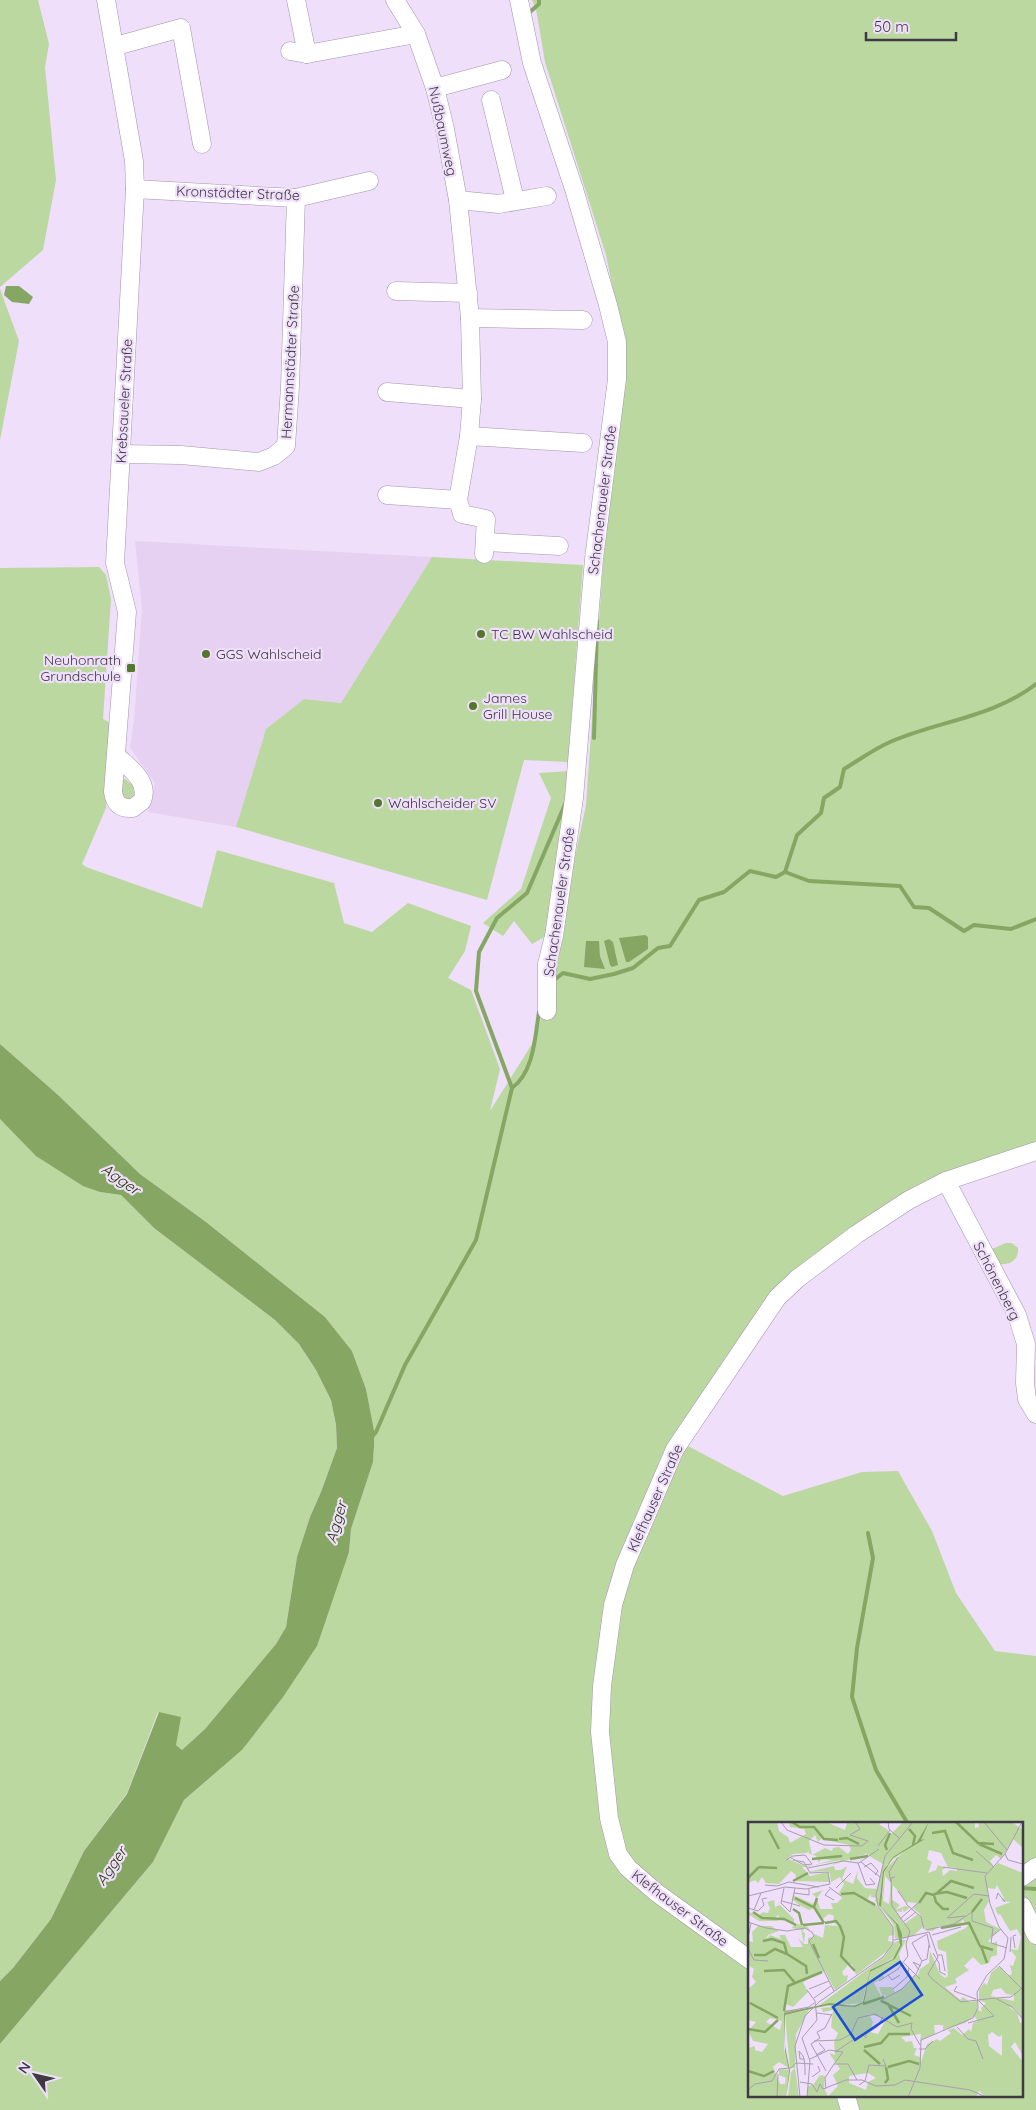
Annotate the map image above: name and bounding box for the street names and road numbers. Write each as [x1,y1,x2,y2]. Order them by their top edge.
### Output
street label: Nußbaumweg [425,84,461,178]
street label: Kronstädter Straße [176,182,300,204]
street label: Hermannstädter Straße [277,285,303,439]
street label: Krebsaueler Straße [112,338,136,464]
street label: Schachenaueler Straße [584,424,620,575]
street label: Schachenaueler Straße [540,826,578,977]
street label: Schönenberg [969,1239,1025,1323]
street label: Klefhauser Straße [623,1441,687,1555]
street label: Klefhauser Straße [628,1866,732,1950]

